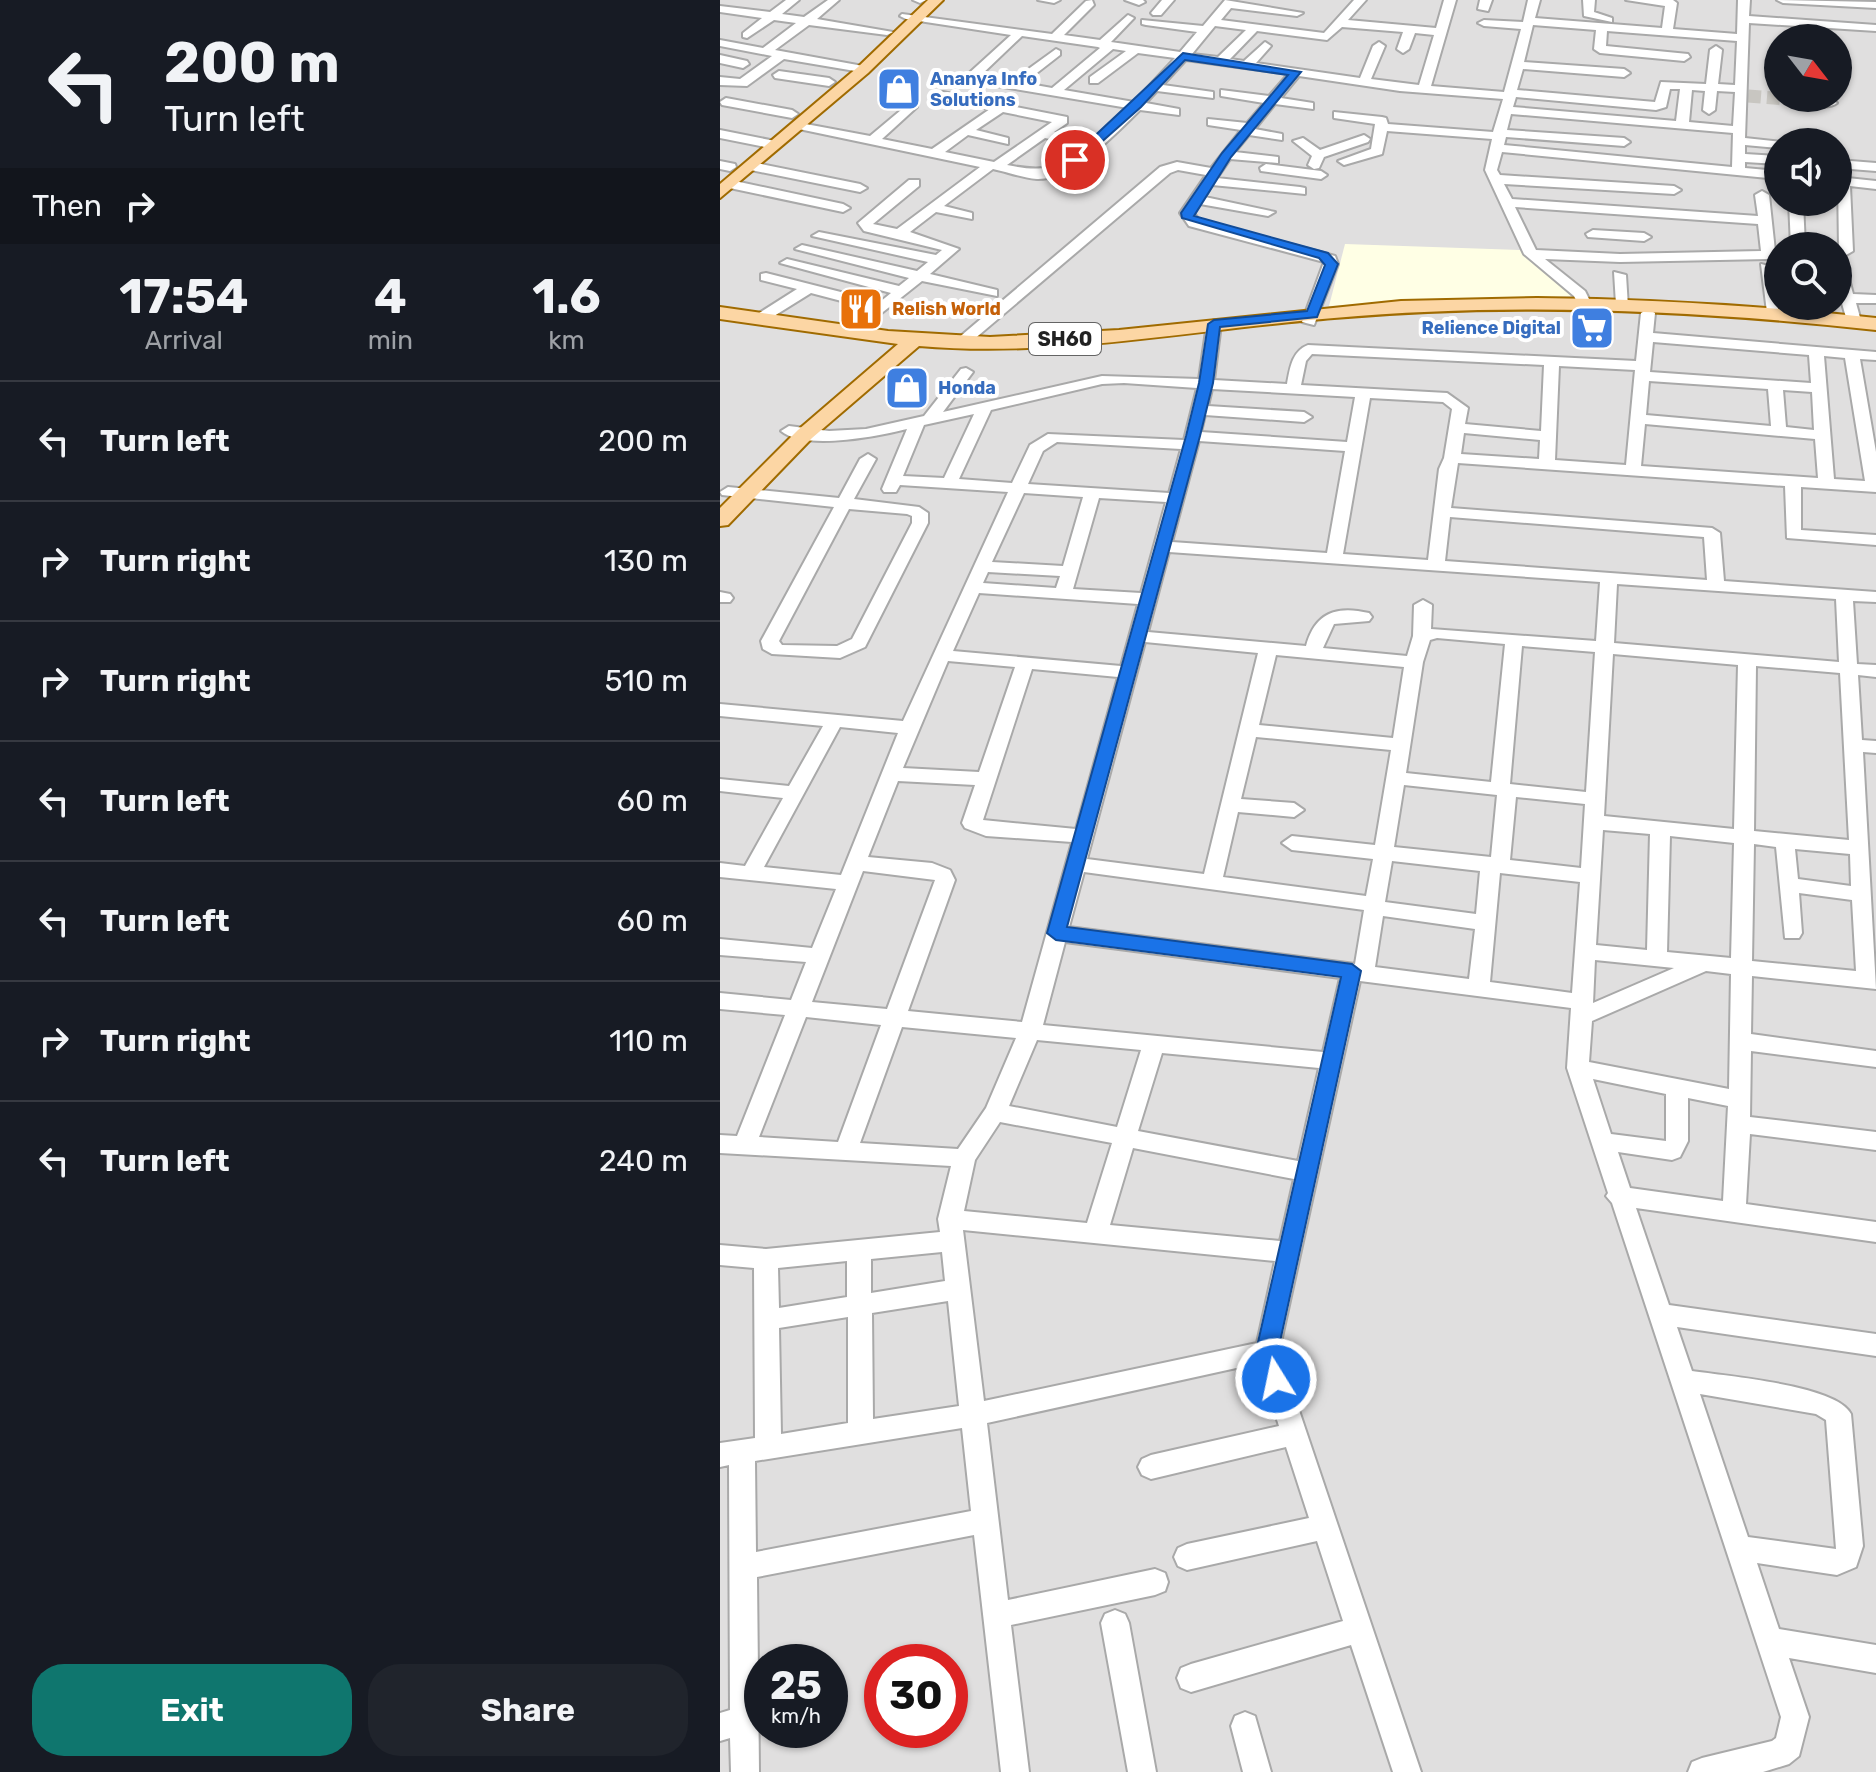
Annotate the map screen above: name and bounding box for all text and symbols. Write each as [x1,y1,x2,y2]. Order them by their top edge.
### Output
north arrow [1764,24,1852,112]
map controls [1764,24,1852,320]
text: 200 m [164,30,340,96]
icon: left [32,32,136,136]
shop icon: Ananya Info Solutions [875,65,923,113]
place label: Ananya Info Solutions [930,68,1037,111]
text: Turn left [164,97,305,140]
pin [1041,126,1109,194]
button: sound [1764,128,1852,216]
icon: arrive [1053,138,1097,182]
icon: right [118,184,162,228]
text: Then [32,188,102,224]
button: search [1764,232,1852,320]
text: 17:54 [119,268,248,325]
text: 4 [374,268,407,325]
text: 1.6 [532,268,601,325]
restaurant icon: Relish World [837,285,885,333]
place label: Relish World [892,298,1001,320]
supermarket icon: Relience Digital [1568,304,1616,352]
place label: Relience Digital [1422,317,1561,339]
road number: SH60 [1029,323,1101,355]
text: Arrival [145,325,223,356]
text: min [368,325,413,356]
text: km [548,325,585,356]
shop icon: Honda [883,364,931,412]
place label: Honda [938,377,996,399]
icon: left [32,419,76,463]
text: Turn left [100,423,230,459]
text: 200 m [598,423,688,459]
icon: right [32,539,76,583]
text: Turn right [100,543,251,579]
text: 130 m [604,543,688,579]
icon: right [32,659,76,703]
text: Turn right [100,663,251,699]
text: 510 m [605,663,688,699]
icon: left [32,779,76,823]
text: Turn left [100,783,230,819]
text: 60 m [617,783,688,819]
icon: left [32,899,76,943]
text: Turn left [100,903,230,939]
text: 60 m [617,903,688,939]
icon: right [32,1019,76,1063]
text: Turn right [100,1023,251,1059]
text: 110 m [609,1023,688,1059]
icon: left [32,1139,76,1183]
text: Turn left [100,1143,230,1179]
text: 240 m [599,1143,688,1179]
position arrow [1234,1337,1318,1421]
speed limit sign: 30 [864,1644,968,1748]
text: 25 [770,1662,822,1709]
button: Exit [32,1664,352,1756]
button: Share [368,1664,688,1756]
text: km/h [771,1704,821,1728]

